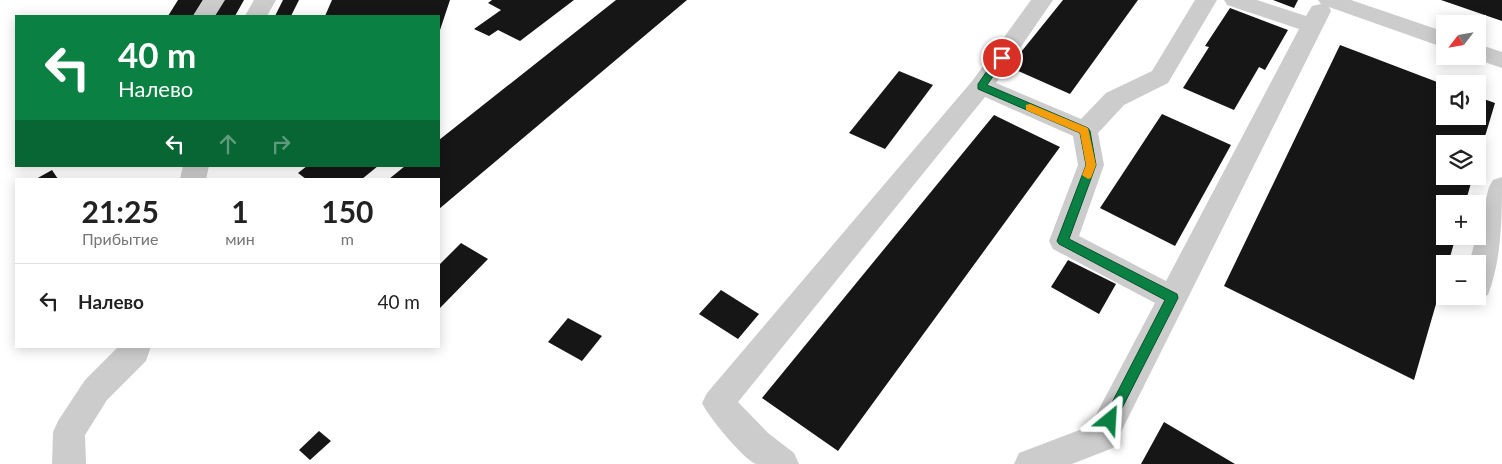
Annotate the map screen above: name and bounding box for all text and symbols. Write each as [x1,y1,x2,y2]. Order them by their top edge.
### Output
north arrow [1436,15,1486,65]
map controls [1436,15,1486,305]
text: 40 m [118,33,196,75]
icon: left [35,35,100,100]
pin [981,37,1023,79]
icon: arrive [988,44,1016,72]
text: Налево [118,75,193,102]
button: sound [1436,75,1486,125]
icon: left [161,130,189,158]
icon: ahead [214,130,242,158]
icon: right [267,130,295,158]
button: layers [1436,135,1486,185]
text: 21:25 [81,193,159,229]
text: 1 [231,193,249,229]
text: 150 [321,193,374,229]
button: + [1436,195,1486,245]
text: Прибытие [82,229,158,248]
text: мин [225,229,255,248]
text: m [341,229,354,248]
button: − [1436,255,1486,305]
icon: left [35,287,63,315]
text: Налево [78,290,144,313]
text: 40 m [377,290,420,313]
position arrow [1083,393,1135,445]

